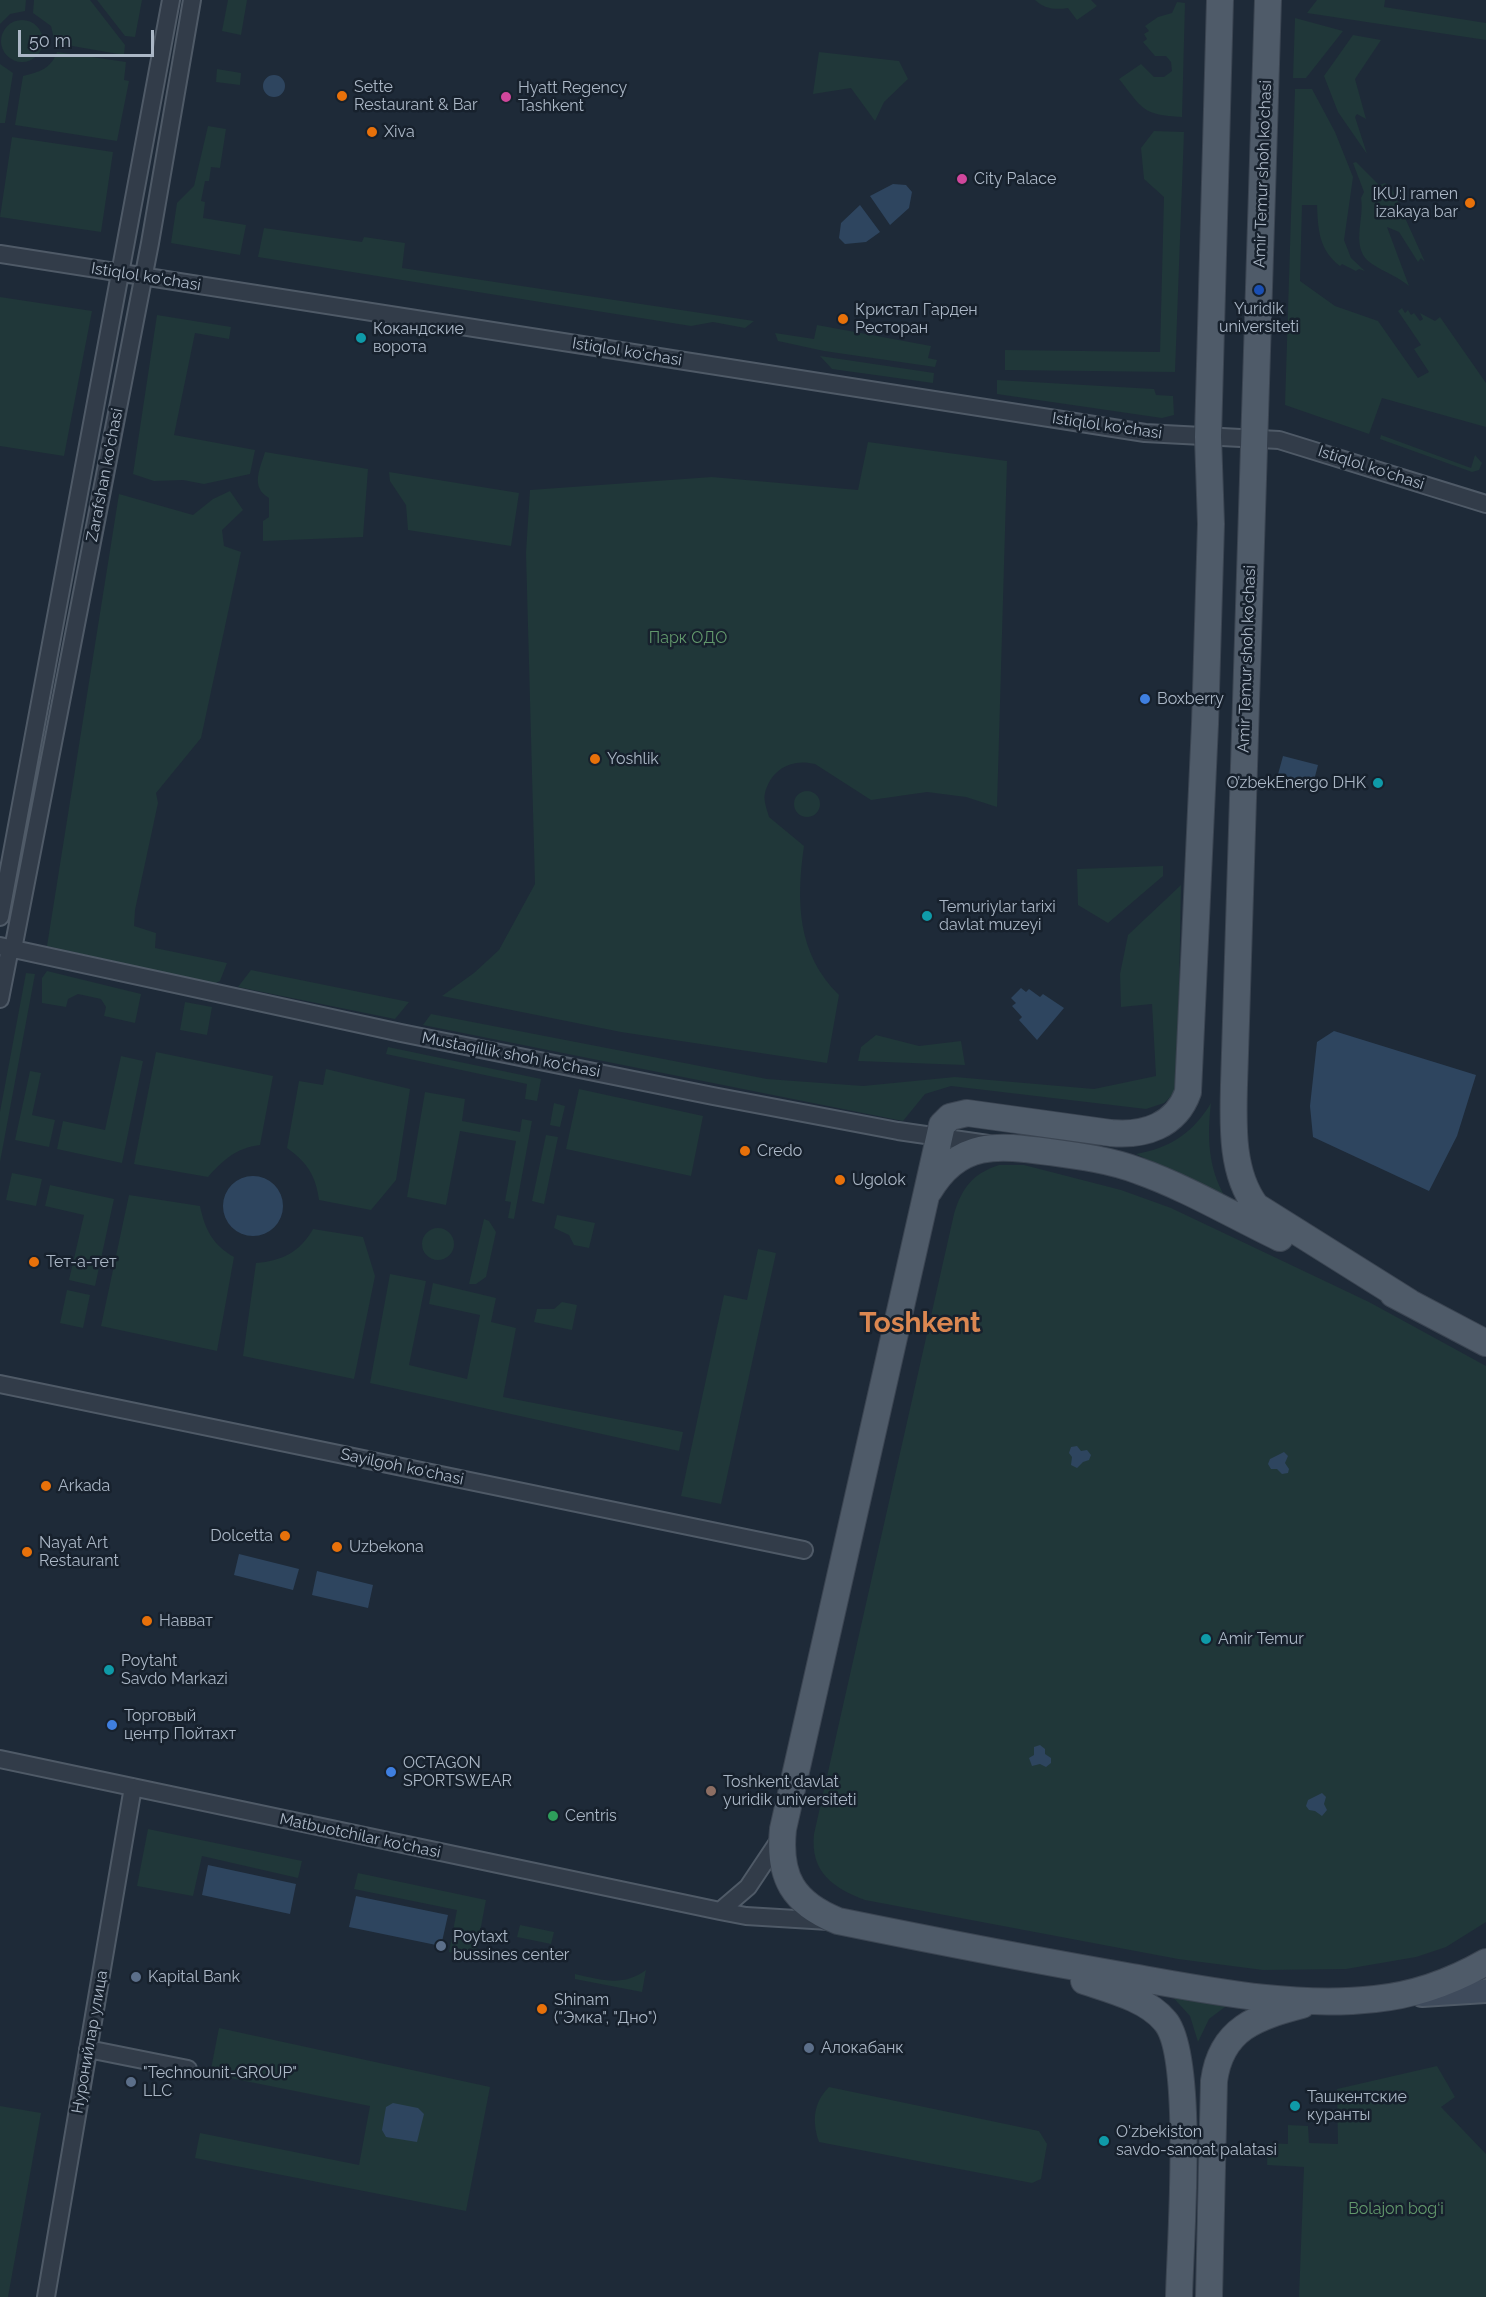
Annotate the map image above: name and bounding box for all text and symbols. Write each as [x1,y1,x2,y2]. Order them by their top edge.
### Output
scale bar [21,18,158,56]
text: 50 m [29,30,71,51]
place label: Sette Restaurant & Bar [354,77,478,115]
place label: Hyatt Regency Tashkent [518,78,627,116]
street label: Amir Temur shoh ko'chasi [1250,80,1276,268]
marker: Sette Restaurant & Bar [335,89,349,103]
marker: Hyatt Regency Tashkent [499,90,513,104]
place label: Xiva [384,122,415,142]
marker: Xiva [365,125,379,139]
place label: City Palace [974,169,1056,189]
marker: City Palace [955,172,969,186]
place label: [KU:] ramen izakaya bar [1373,184,1458,222]
marker: [KU:] ramen izakaya bar [1463,196,1477,210]
street label: Istiqlol ko‘chasi [90,259,202,295]
marker: Yuridik universiteti [1252,283,1266,297]
place label: Yuridik universiteti [1219,299,1299,337]
place label: Кристал Гарден Ресторан [855,300,978,338]
marker: Кристал Гарден Ресторан [836,312,850,326]
place label: Кокандские ворота [373,319,464,357]
marker: Кокандские ворота [354,331,368,345]
street label: Istiqlol ko‘chasi [571,334,683,370]
street label: Zarafshan ko'chasi [83,407,127,543]
street label: Istiqlol ko‘chasi [1051,409,1163,443]
street label: Istiqlol ko'chasi [1315,442,1427,494]
street label: Amir Temur shoh ko'chasi [1234,565,1260,753]
park label: Парк ОДО [649,628,727,648]
place label: Boxberry [1157,689,1224,709]
marker: Boxberry [1138,692,1152,706]
place label: Yoshlik [607,749,659,769]
marker: Yoshlik [588,752,602,766]
place label: O’zbekEnergo DHK [1227,773,1366,793]
marker: O’zbekEnergo DHK [1371,776,1385,790]
place label: Temuriylar tarixi davlat muzeyi [939,897,1056,935]
marker: Temuriylar tarixi davlat muzeyi [920,909,934,923]
street label: Mustaqillik shoh ko'chasi [420,1028,602,1082]
place label: Credo [757,1141,802,1161]
marker: Credo [738,1144,752,1158]
place label: Ugolok [852,1170,906,1190]
marker: Ugolok [833,1173,847,1187]
place label: Тет-а-тет [46,1252,117,1272]
marker: Тет-а-тет [27,1255,41,1269]
district label: Toshkent [859,1307,981,1341]
street label: Sayilgoh ko'chasi [339,1445,465,1489]
place label: Arkada [58,1476,110,1496]
marker: Arkada [39,1479,53,1493]
place label: Dolcetta [210,1526,273,1546]
marker: Dolcetta [278,1529,292,1543]
place label: Nayat Art Restaurant [39,1533,119,1571]
place label: Uzbekona [349,1537,424,1557]
marker: Uzbekona [330,1540,344,1554]
marker: Nayat Art Restaurant [20,1545,34,1559]
place label: Навват [159,1611,213,1631]
marker: Навват [140,1614,154,1628]
place label: Amir Temur [1218,1629,1304,1649]
marker: Amir Temur [1199,1632,1213,1646]
place label: Poytaht Savdo Markazi [121,1651,228,1689]
marker: Poytaht Savdo Markazi [102,1663,116,1677]
place label: Торговый центр Пойтахт [124,1706,236,1744]
marker: Торговый центр Пойтахт [105,1718,119,1732]
place label: OCTAGON SPORTSWEAR [403,1753,512,1791]
marker: OCTAGON SPORTSWEAR [384,1765,398,1779]
place label: Toshkent davlat yuridik universiteti [723,1772,856,1810]
marker: Toshkent davlat yuridik universiteti [704,1784,718,1798]
place label: Centris [565,1806,617,1826]
marker: Centris [546,1809,560,1823]
street label: Matbuotchilar ko'chasi [278,1810,442,1862]
place label: Poytaxt bussines center [453,1927,569,1965]
marker: Poytaxt bussines center [434,1939,448,1953]
place label: Kapital Bank [148,1967,240,1987]
street label: Нуронийлар улица [68,1969,112,2115]
marker: Kapital Bank [129,1970,143,1984]
place label: Shinam ("Эмка", "Дно") [554,1990,657,2028]
marker: Shinam ("Эмка", "Дно") [535,2002,549,2016]
place label: Алокабанк [821,2038,904,2058]
marker: Алокабанк [802,2041,816,2055]
place label: "Technounit-GROUP" LLC [143,2063,297,2101]
marker: "Technounit-GROUP" LLC [124,2075,138,2089]
place label: Ташкентские куранты [1307,2087,1407,2125]
marker: Ташкентские куранты [1288,2099,1302,2113]
place label: O'zbekiston savdo-sanoat palatasi [1116,2122,1277,2160]
marker: O'zbekiston savdo-sanoat palatasi [1097,2134,1111,2148]
park label: Bolajon bog‘i [1348,2199,1444,2219]

